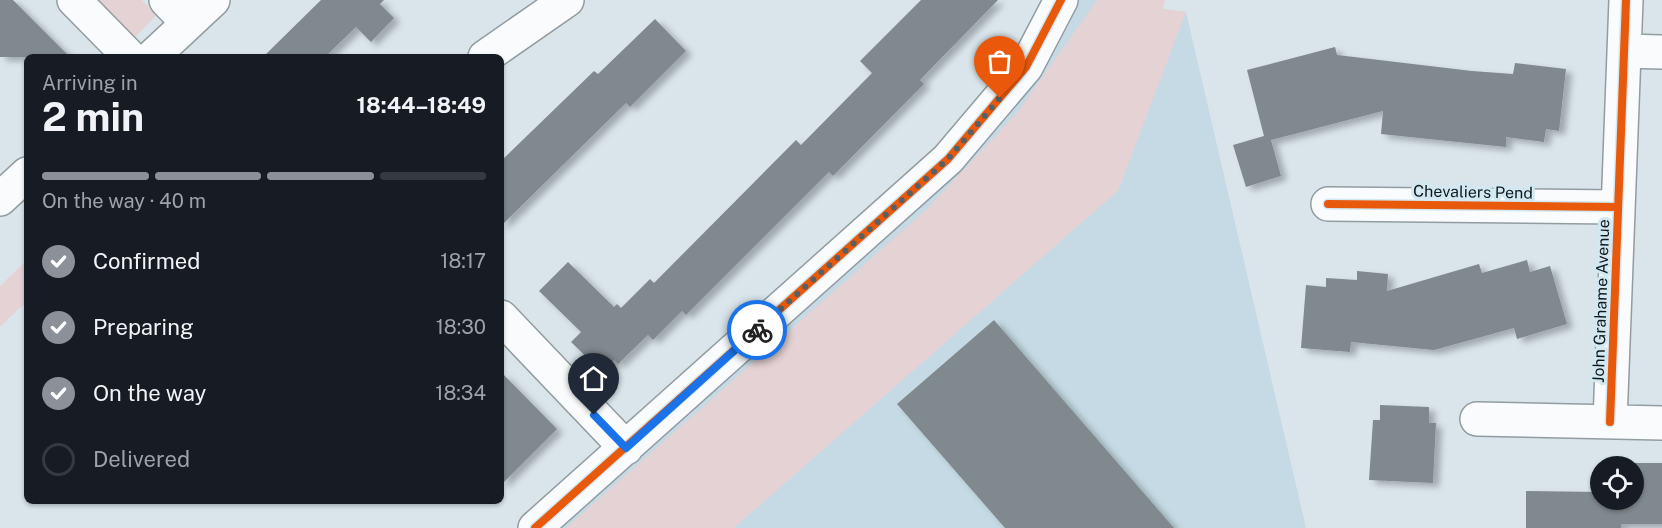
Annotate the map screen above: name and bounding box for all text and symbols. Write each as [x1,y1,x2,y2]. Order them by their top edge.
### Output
pin [974,36,1025,98]
icon: bag [983,45,1016,78]
text: Arriving in [42,71,137,95]
text: 18:44–18:49 [357,92,486,118]
text: 2 min [42,94,144,140]
street label: Chevaliers Pend [1413,181,1533,203]
text: On the way · 40 m [42,189,206,213]
street label: John Grahame Avenue [1589,219,1613,383]
icon: check [42,245,75,278]
text: Confirmed [93,248,200,274]
text: 18:17 [440,249,486,273]
courier [727,300,787,360]
icon: check [42,311,75,344]
text: Preparing [93,314,194,340]
icon: bike [741,314,774,347]
text: 18:30 [436,315,486,339]
pin [568,353,619,415]
icon: home [577,362,610,395]
icon: check [42,377,75,410]
text: On the way [93,380,206,406]
text: 18:34 [435,381,486,405]
text: Delivered [93,446,190,472]
map controls [1590,456,1644,510]
button: locate [1590,456,1644,510]

